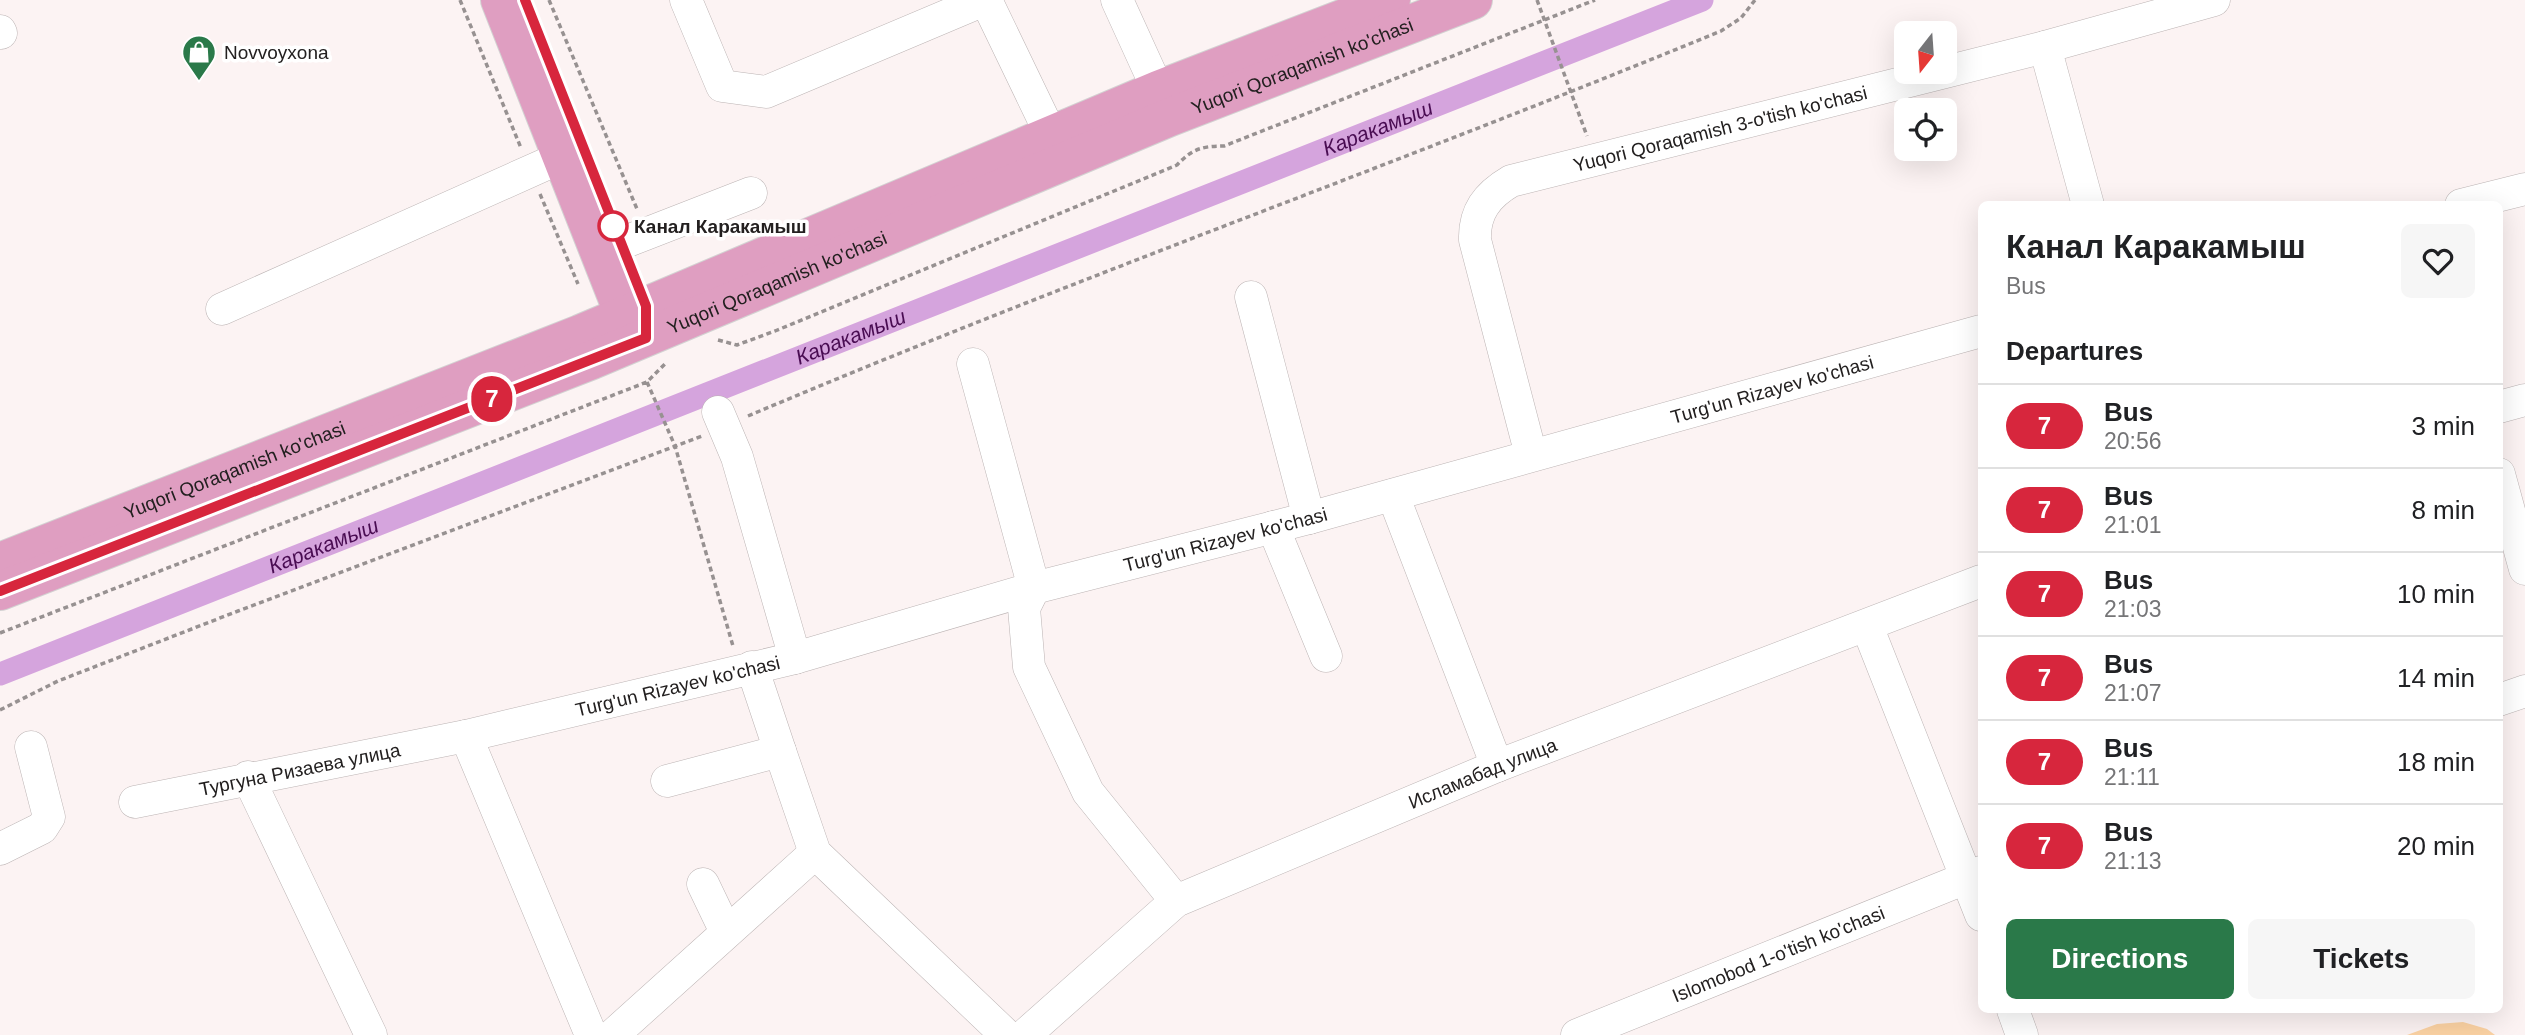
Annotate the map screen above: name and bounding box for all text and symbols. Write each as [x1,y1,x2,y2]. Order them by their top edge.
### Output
street label: Yuqori Qoraqamish ko'chasi [1188,14,1416,119]
north arrow [1894,21,1956,84]
map controls [1894,21,1957,161]
shop icon: Novvoyxona [180,33,218,82]
place label: Novvoyxona [224,42,329,63]
street label: Yuqori Qoraqamish 3-o'tish ko'chasi [1571,82,1869,176]
water label: Каракамыш [1319,96,1437,160]
button: locate [1894,98,1957,161]
marker: Канал Каракамыш [598,211,628,241]
place label: Канал Каракамыш [634,216,807,237]
button: heart [2401,224,2475,298]
street label: Yuqori Qoraqamish ko'chasi [664,227,890,338]
text: Канал Каракамыш [2006,228,2306,265]
text: Bus [2006,273,2046,299]
water label: Каракамыш [792,304,909,369]
text: Departures [2006,336,2143,366]
street label: Turg'un Rizayev ko'chasi [1668,351,1876,428]
line badge: 7 [469,376,515,422]
text: 7 [485,385,499,412]
text: Bus [2104,397,2153,427]
text: 3 min [2411,411,2475,441]
text: 7 [2038,412,2051,439]
street label: Yuqori Qoraqamish ko'chasi [121,417,348,523]
text: 20:56 [2104,428,2162,454]
text: Bus [2104,481,2153,511]
text: 8 min [2411,495,2475,525]
text: 7 [2038,496,2051,523]
street label: Turg'un Rizayev ko'chasi [1121,503,1330,576]
text: 21:01 [2104,512,2162,538]
water label: Каракамыш [265,513,382,578]
text: Bus [2104,565,2153,595]
text: 10 min [2397,579,2475,609]
text: 7 [2038,580,2051,607]
text: 21:03 [2104,596,2162,622]
text: Bus [2104,649,2153,679]
street label: Turg'un Rizayev ko'chasi [573,652,782,721]
text: 14 min [2397,663,2475,693]
text: 7 [2038,664,2051,691]
text: 21:07 [2104,680,2162,706]
text: Bus [2104,733,2153,763]
street label: Исламабад улица [1405,734,1560,813]
street label: Тургуна Ризаева улица [198,739,403,800]
text: 18 min [2397,747,2475,777]
text: 7 [2038,748,2051,775]
text: 21:11 [2104,764,2160,790]
text: Bus [2104,817,2153,847]
text: 20 min [2397,831,2475,861]
text: 7 [2038,832,2051,859]
text: 21:13 [2104,848,2162,874]
street label: Islomobod 1-o'tish ko'chasi [1669,902,1888,1006]
button: Directions [2006,919,2234,999]
button: Tickets [2248,919,2475,999]

